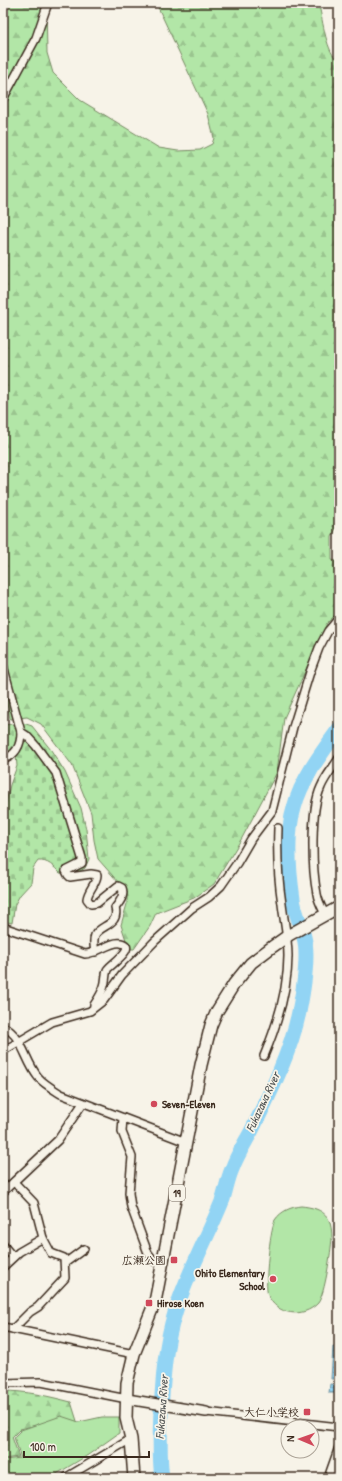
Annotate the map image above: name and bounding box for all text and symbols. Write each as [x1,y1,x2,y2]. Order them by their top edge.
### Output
water label: Fukazawa River [241,1068,284,1134]
place label: Seven-Eleven [162,1097,216,1111]
marker: Seven-Eleven [149,1099,159,1109]
road number: 19 [169,1185,185,1201]
place label: 広瀬公園 [122,1253,166,1267]
marker: 広瀬公園 [169,1255,179,1265]
place label: Ohito Elementary School [195,1266,266,1293]
marker: Ohito Elementary School [268,1274,278,1284]
place label: Hirose Koen [157,1296,204,1310]
marker: Hirose Koen [144,1298,154,1308]
water label: Fukazawa River [151,1373,172,1440]
place label: 大仁小学校 [244,1405,299,1419]
marker: 大仁小学校 [302,1407,312,1417]
north arrow [280,1419,320,1459]
scale bar [24,1433,149,1459]
text: N [283,1435,297,1442]
text: 100 m [30,1438,56,1455]

